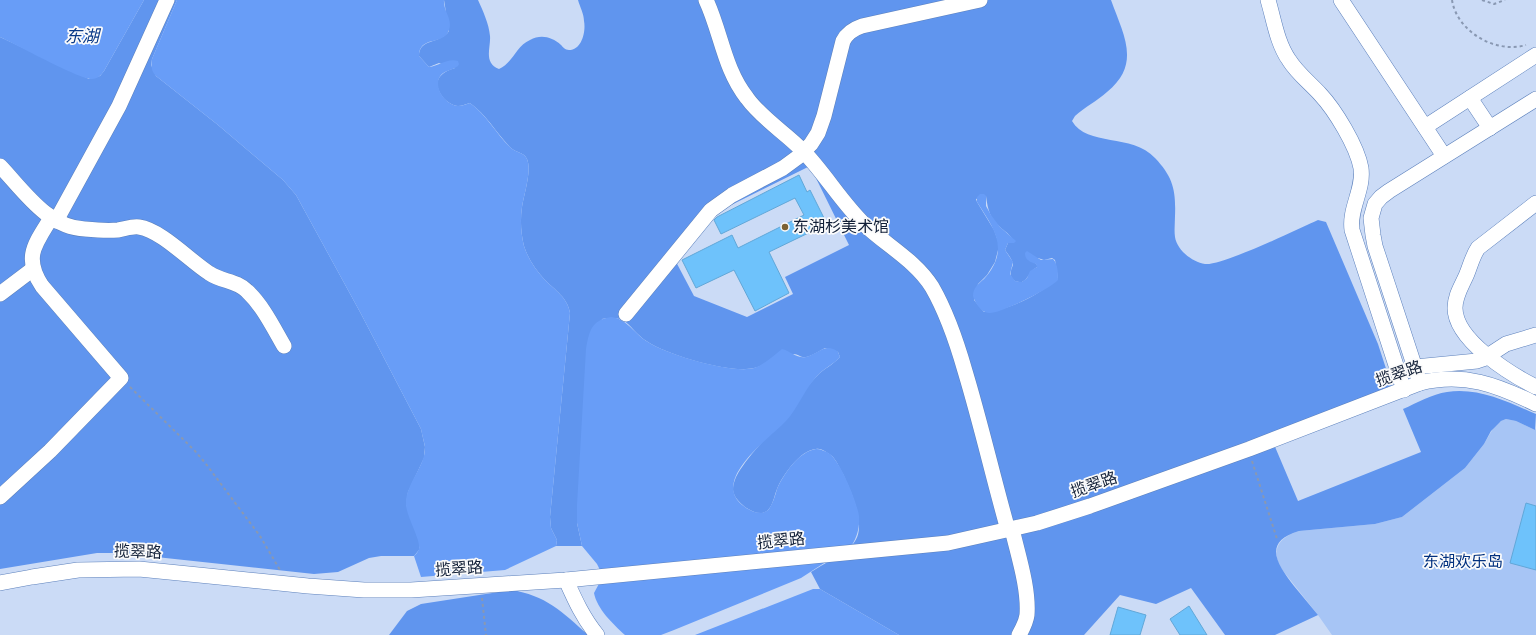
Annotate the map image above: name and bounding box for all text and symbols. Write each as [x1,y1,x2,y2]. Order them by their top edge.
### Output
water label: 东湖 [65,27,102,45]
place label: 东湖杉美术馆 [793,218,889,235]
marker: 东湖杉美术馆 [780,222,790,232]
street label: 揽翠路 [1373,358,1424,389]
street label: 揽翠路 [1068,469,1119,500]
street label: 揽翠路 [756,530,806,551]
street label: 揽翠路 [114,542,162,561]
park label: 东湖欢乐岛 [1423,553,1503,570]
street label: 揽翠路 [434,558,484,579]

